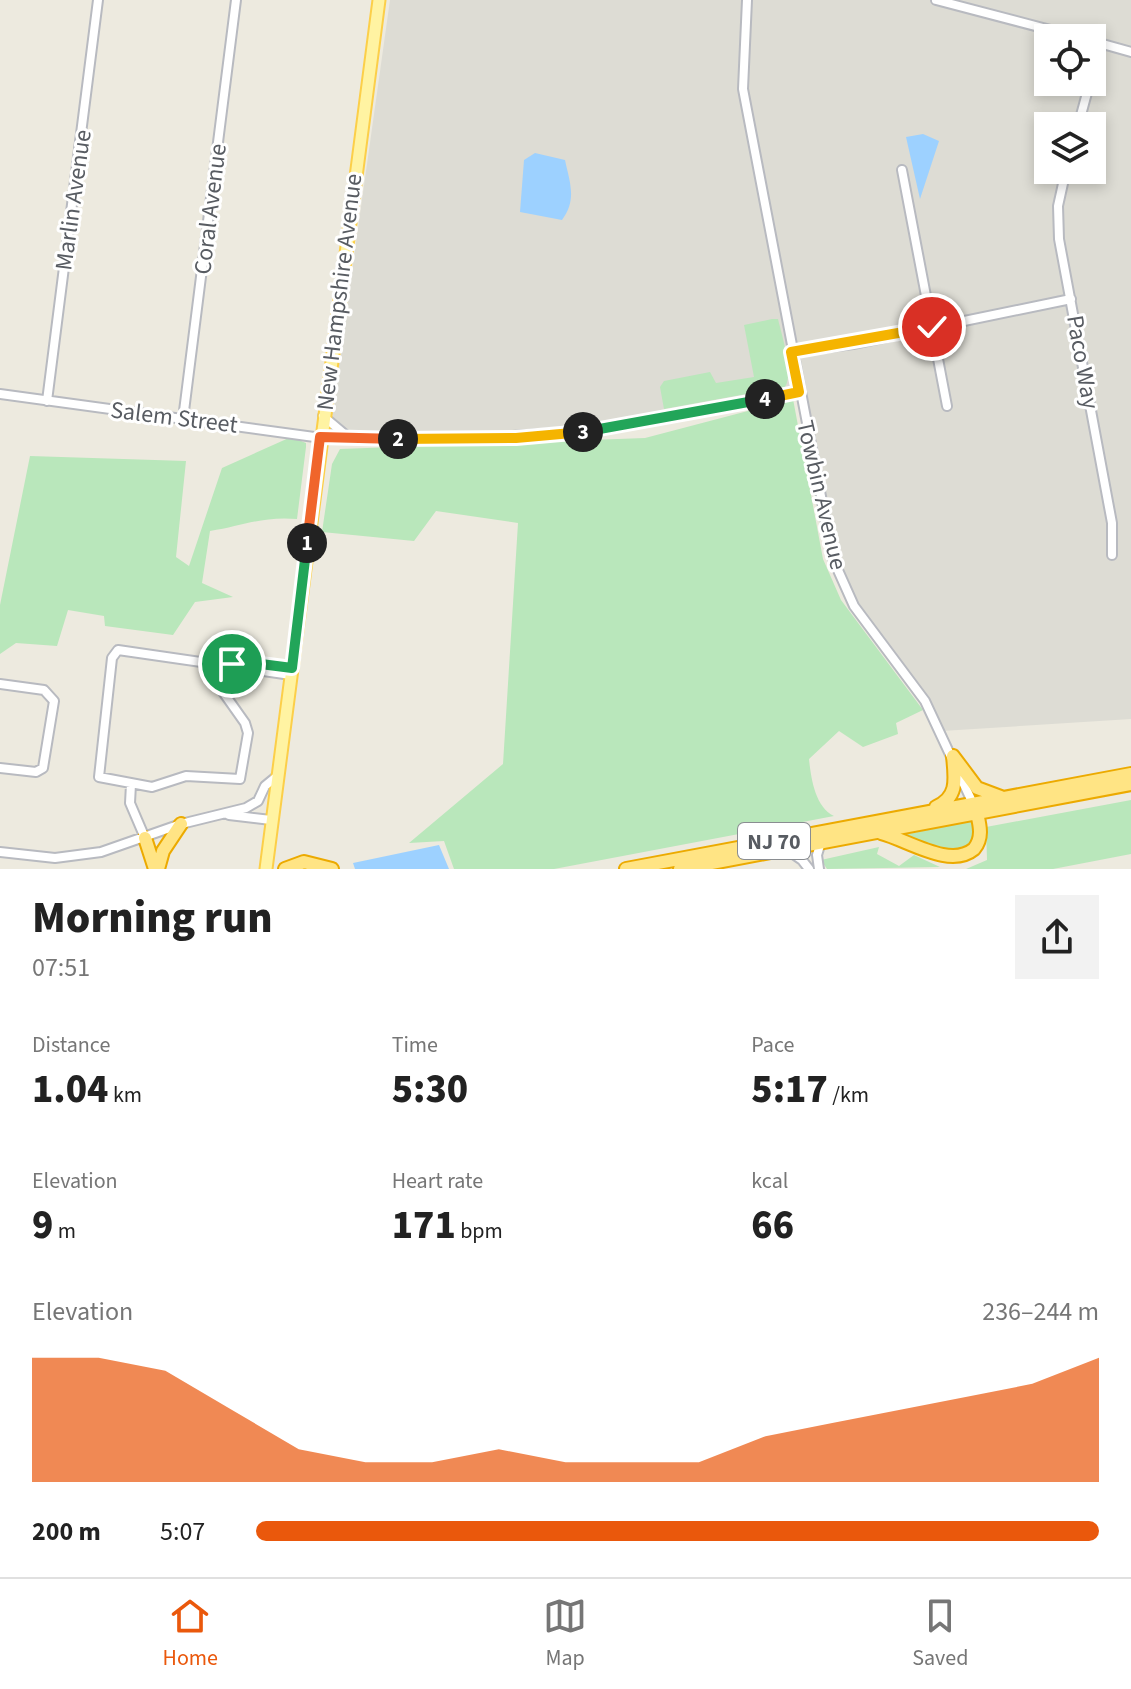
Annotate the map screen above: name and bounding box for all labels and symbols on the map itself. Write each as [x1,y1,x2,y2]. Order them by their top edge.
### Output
street label: Marlin Avenue [46,127,101,273]
street label: Coral Avenue [185,142,236,276]
street label: New Hampshire Avenue [308,172,371,412]
pin [898,293,966,361]
street label: Paco Way [1057,312,1108,412]
pin: 4 [745,379,785,419]
street label: Salem Street [108,392,239,443]
pin: 3 [563,412,603,452]
street label: Towbin Avenue [787,417,856,573]
pin: 2 [378,419,418,459]
pin: 1 [287,523,327,563]
pin [198,630,266,698]
road number: NJ 70 [738,823,810,859]

